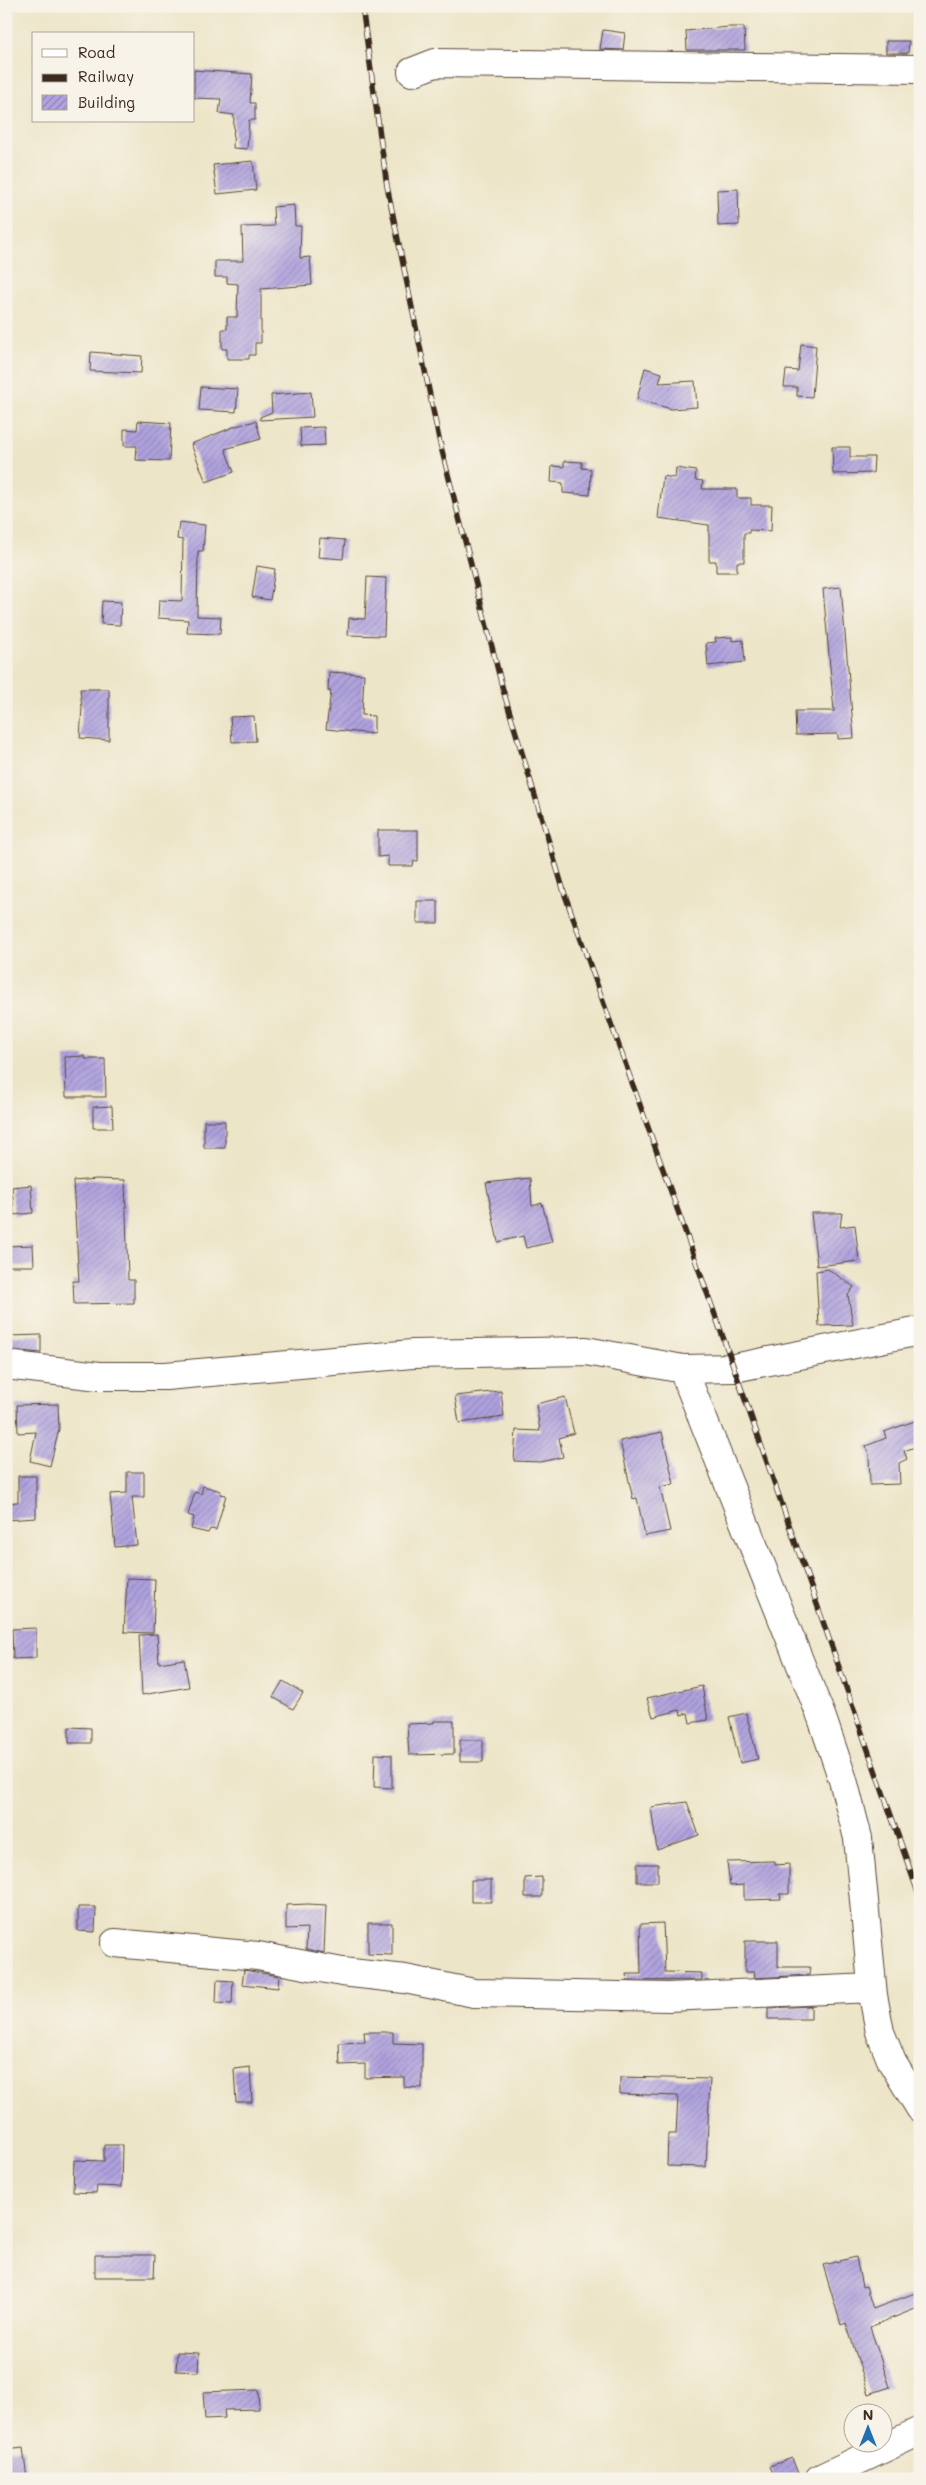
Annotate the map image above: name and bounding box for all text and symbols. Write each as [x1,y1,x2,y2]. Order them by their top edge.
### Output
legend [32,32,195,122]
text: Road [78,42,115,62]
text: Railway [78,66,134,86]
text: Building [78,92,135,112]
north arrow [844,2402,894,2452]
text: N [863,2405,873,2424]

